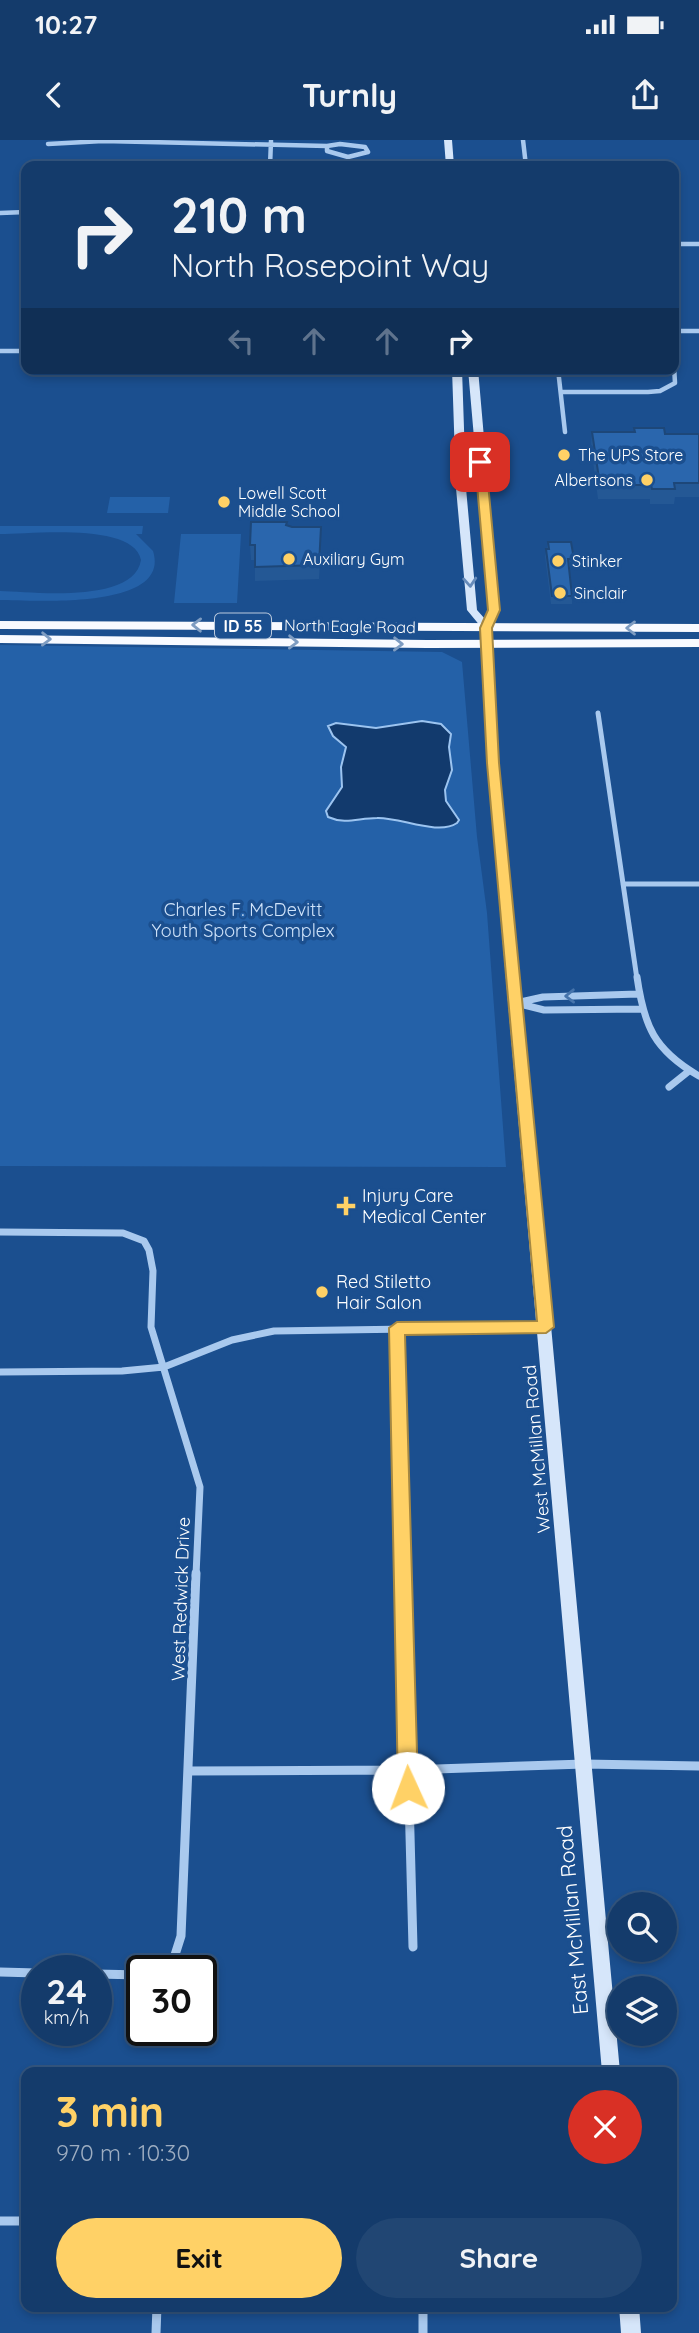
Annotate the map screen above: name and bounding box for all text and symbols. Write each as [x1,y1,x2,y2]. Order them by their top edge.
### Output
text: 10:27 [35,8,97,41]
text: Turnly [302,75,397,115]
icon: back [35,76,73,114]
icon: share [626,76,664,114]
text: 210 m [171,184,307,245]
icon: right [56,189,147,280]
text: North Rosepoint Way [171,245,489,285]
icon: left [222,322,260,360]
icon: ahead [295,322,333,360]
icon: ahead [368,322,406,360]
icon: right [441,322,479,360]
pin [450,432,510,492]
icon: arrive [461,443,499,481]
place label: The UPS Store [578,445,683,465]
marker: The UPS Store [556,447,572,463]
place label: Albertsons [554,470,633,490]
marker: Albertsons [639,472,655,488]
place label: Lowell Scott Middle School [238,483,340,521]
marker: Lowell Scott Middle School [216,494,232,510]
place label: Auxiliary Gym [303,549,405,569]
marker: Auxiliary Gym [281,551,297,567]
place label: Stinker [572,551,623,571]
marker: Stinker [550,553,566,569]
one-way arrow [462,577,477,588]
place label: Sinclair [574,583,627,603]
marker: Sinclair [552,585,568,601]
road number: ID 55 [215,614,271,639]
street label: North Eagle Road [284,615,416,637]
one-way arrow [191,618,202,633]
one-way arrow [625,620,636,636]
one-way arrow [40,632,51,647]
one-way arrow [287,635,298,650]
one-way arrow [394,636,404,652]
park label: Charles F. McDevitt Youth Sports Complex [152,898,335,942]
one-way arrow [564,988,575,1004]
place label: Injury Care Medical Center [362,1184,487,1228]
marker: Injury Care Medical Center [336,1196,356,1216]
place label: Red Stiletto Hair Salon [336,1270,431,1314]
marker: Red Stiletto Hair Salon [314,1284,330,1300]
street label: West McMillan Road [518,1364,555,1534]
street label: West Redwick Drive [166,1516,195,1682]
position arrow [371,1751,445,1825]
street label: East McMillan Road [551,1824,593,2016]
map controls [607,1892,677,2046]
button: search [607,1892,677,1962]
speed limit sign: 30 [126,1955,217,2046]
text: 24 [46,1969,87,2013]
button: layers [607,1976,677,2046]
text: km/h [44,2006,89,2029]
text: 3 min [56,2085,164,2138]
button: close [568,2090,642,2164]
text: 970 m · 10:30 [56,2138,190,2167]
button: Exit [56,2218,342,2298]
button: Share [356,2218,642,2298]

